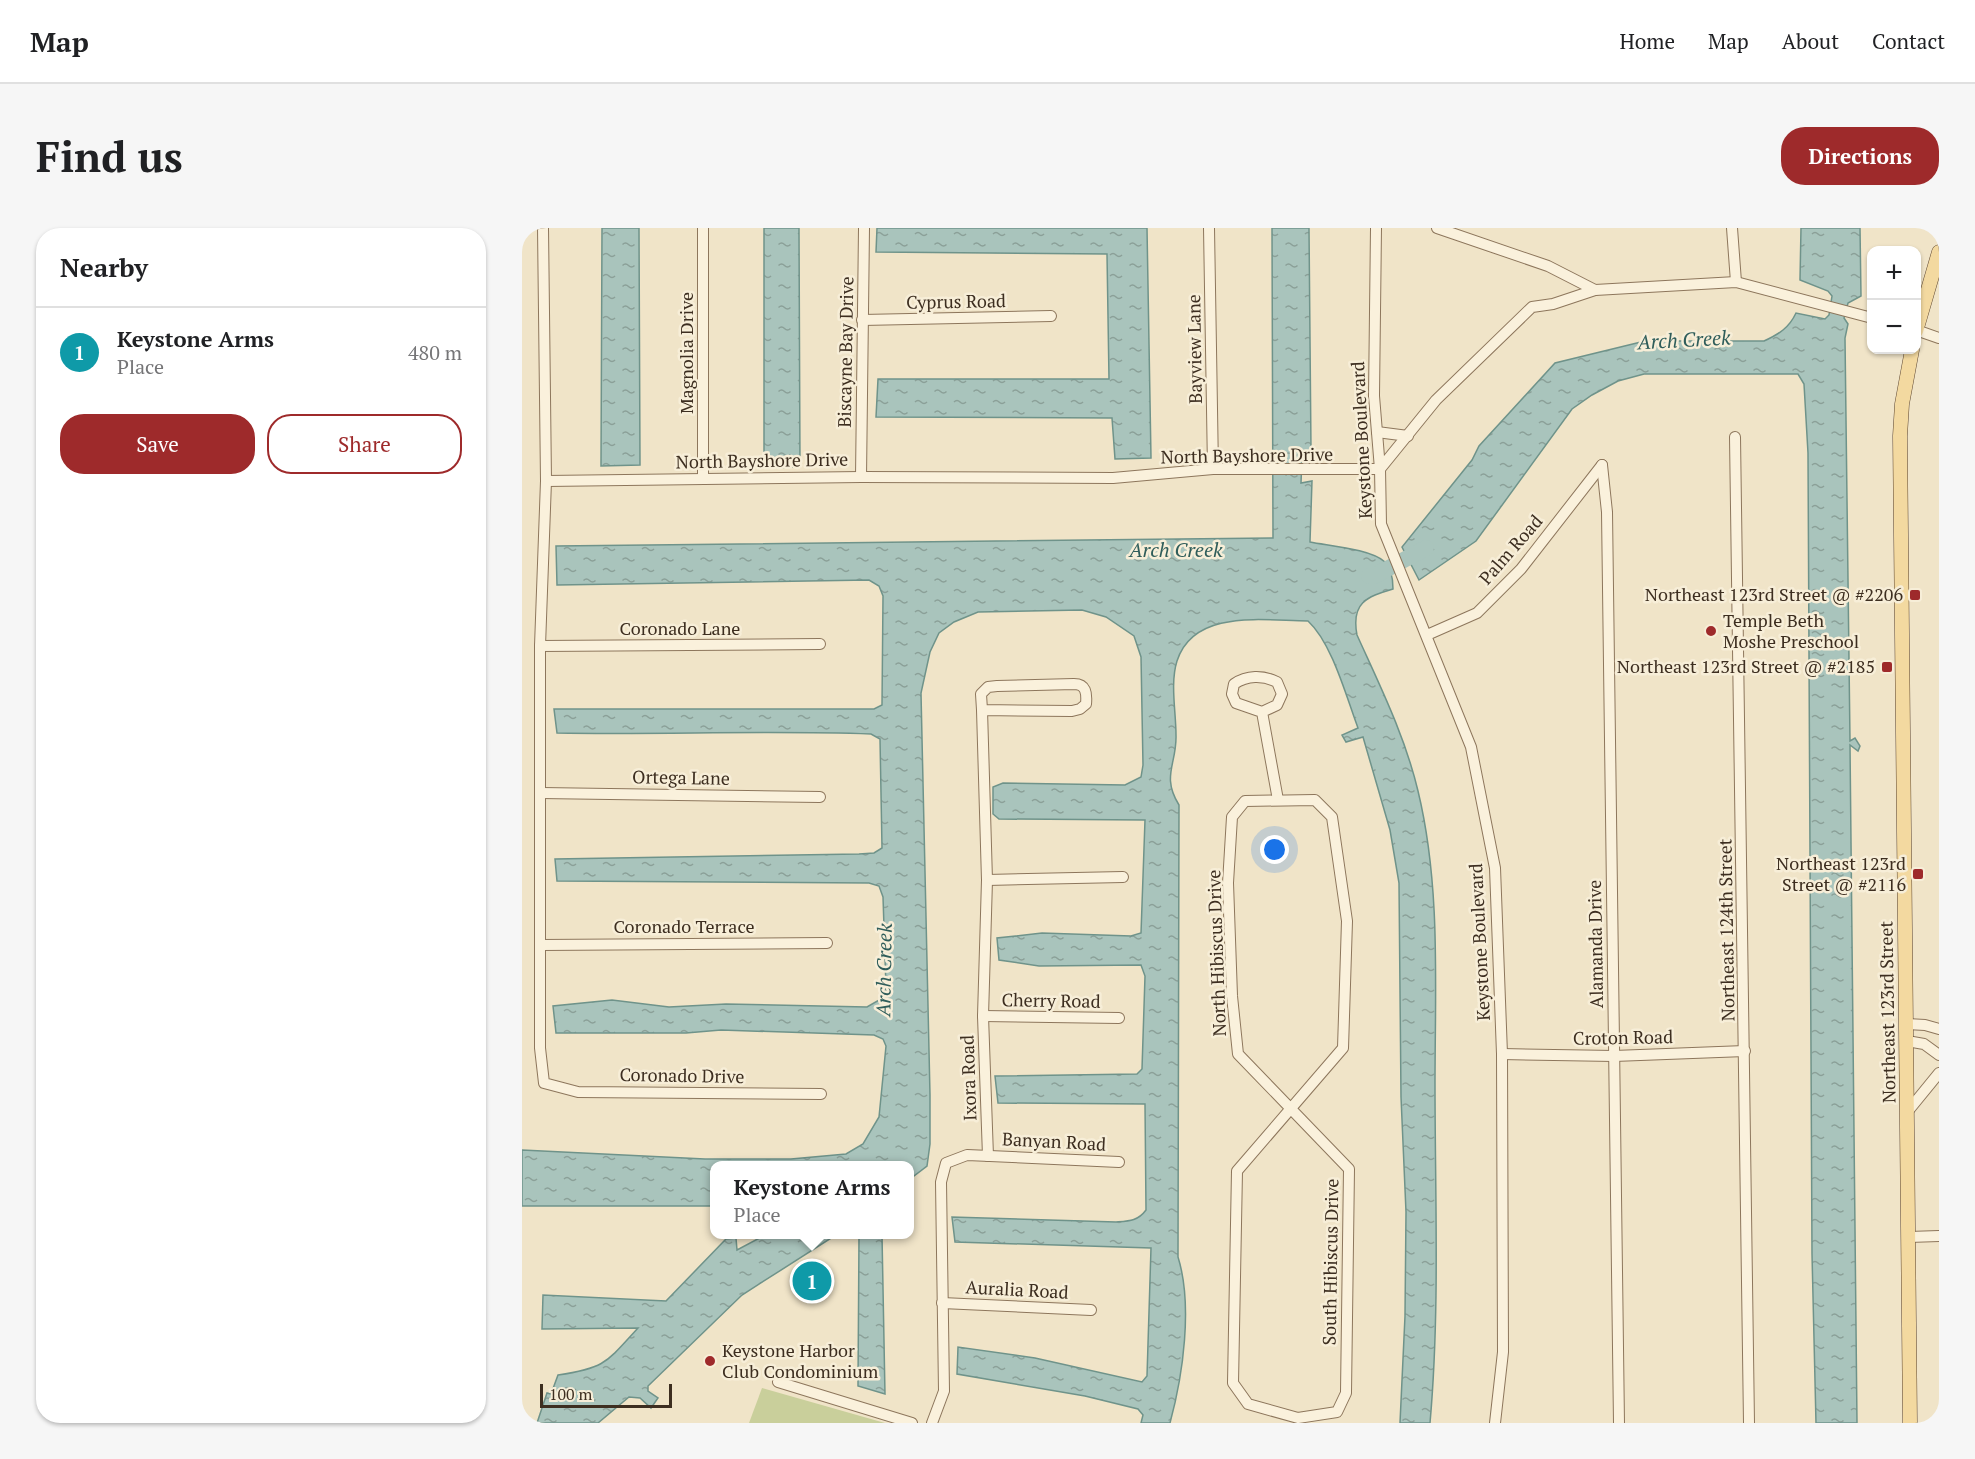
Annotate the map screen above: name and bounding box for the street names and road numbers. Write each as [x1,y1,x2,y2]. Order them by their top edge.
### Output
street label: Biscayne Bay Drive [832,276,858,428]
street label: Cyprus Road [906,288,1006,314]
street label: Magnolia Drive [674,292,698,414]
street label: Bayview Lane [1181,294,1207,404]
street label: Keystone Boulevard [1345,361,1377,519]
street label: North Bayshore Drive [1161,441,1333,469]
street label: North Bayshore Drive [676,446,848,474]
street label: Palm Road [1473,509,1547,589]
street label: Coronado Lane [620,616,740,640]
street label: Ortega Lane [632,764,730,790]
street label: Northeast 124th Street [1712,838,1740,1022]
street label: Keystone Boulevard [1463,863,1495,1021]
street label: North Hibiscus Drive [1201,869,1231,1037]
street label: Alamanda Drive [1582,880,1608,1008]
street label: Coronado Terrace [613,914,755,938]
street label: Northeast 123rd Street [1873,920,1901,1103]
street label: Cherry Road [1001,987,1101,1013]
street label: Croton Road [1573,1024,1673,1050]
street label: Ixora Road [955,1035,981,1121]
street label: Coronado Drive [619,1062,745,1088]
street label: Banyan Road [1001,1126,1107,1156]
street label: South Hibiscus Drive [1317,1178,1343,1346]
street label: Auralia Road [965,1274,1069,1304]

